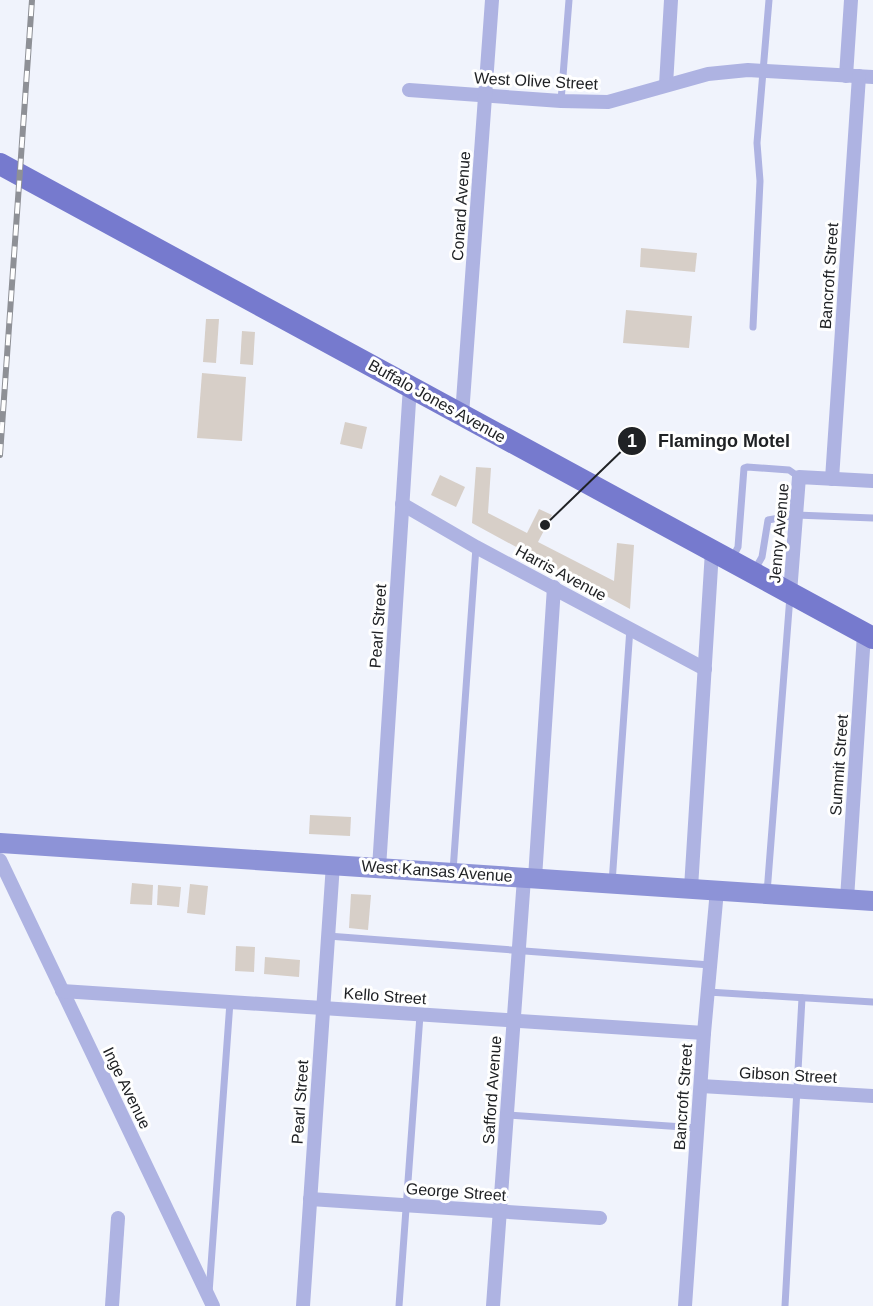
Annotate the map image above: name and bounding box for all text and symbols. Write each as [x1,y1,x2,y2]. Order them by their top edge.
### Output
street label: West Olive Street [474,69,599,93]
street label: Conard Avenue [449,150,473,261]
street label: Bancroft Street [817,222,841,330]
street label: Buffalo Jones Avenue [365,356,509,446]
callout: Flamingo Motel [617,423,802,459]
text: 1 [627,431,637,451]
text: Flamingo Motel [658,431,790,451]
street label: Jenny Avenue [766,482,792,584]
street label: Harris Avenue [513,542,609,604]
street label: Pearl Street [367,583,389,669]
street label: Summit Street [827,713,851,816]
street label: West Kansas Avenue [361,857,513,885]
street label: Kello Street [343,985,427,1007]
street label: Safford Avenue [480,1035,504,1145]
street label: Bancroft Street [671,1043,695,1151]
street label: Inge Avenue [100,1044,154,1132]
street label: Pearl Street [289,1059,311,1145]
street label: Gibson Street [739,1064,838,1086]
street label: George Street [405,1180,507,1204]

